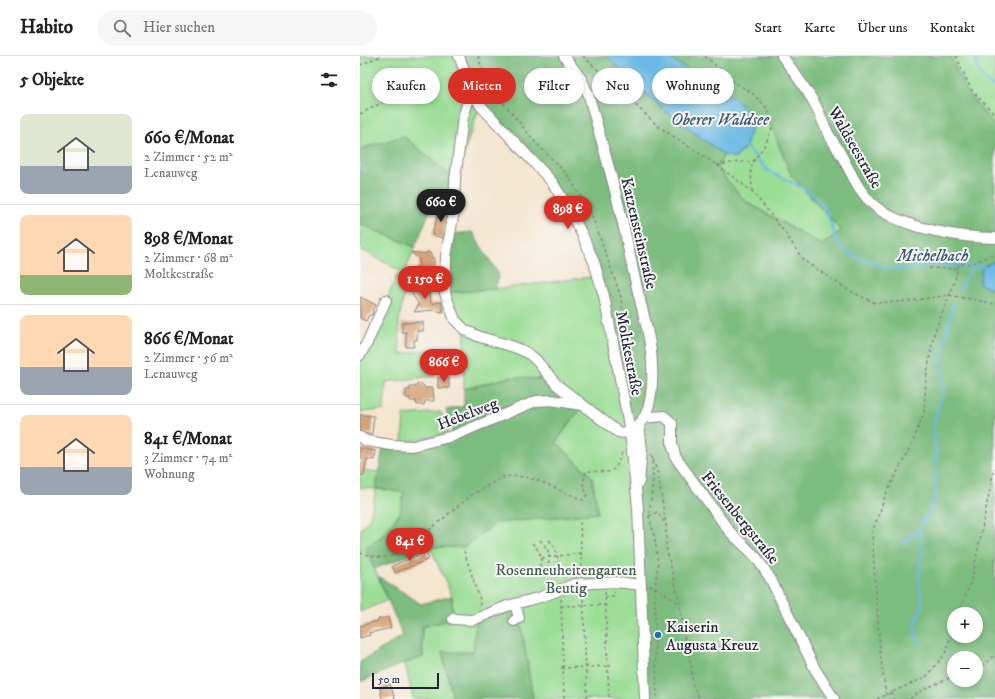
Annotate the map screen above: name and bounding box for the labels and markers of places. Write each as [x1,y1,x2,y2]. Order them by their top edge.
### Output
pin: 660 € [413,189,469,223]
pin: 898 € [540,196,596,230]
pin: 1 150 € [388,266,462,300]
pin: 866 € [416,349,472,383]
pin: 841 € [382,528,438,562]
place label: Kaiserin Augusta Kreuz [666,617,759,655]
marker: Kaiserin Augusta Kreuz [653,630,663,640]

